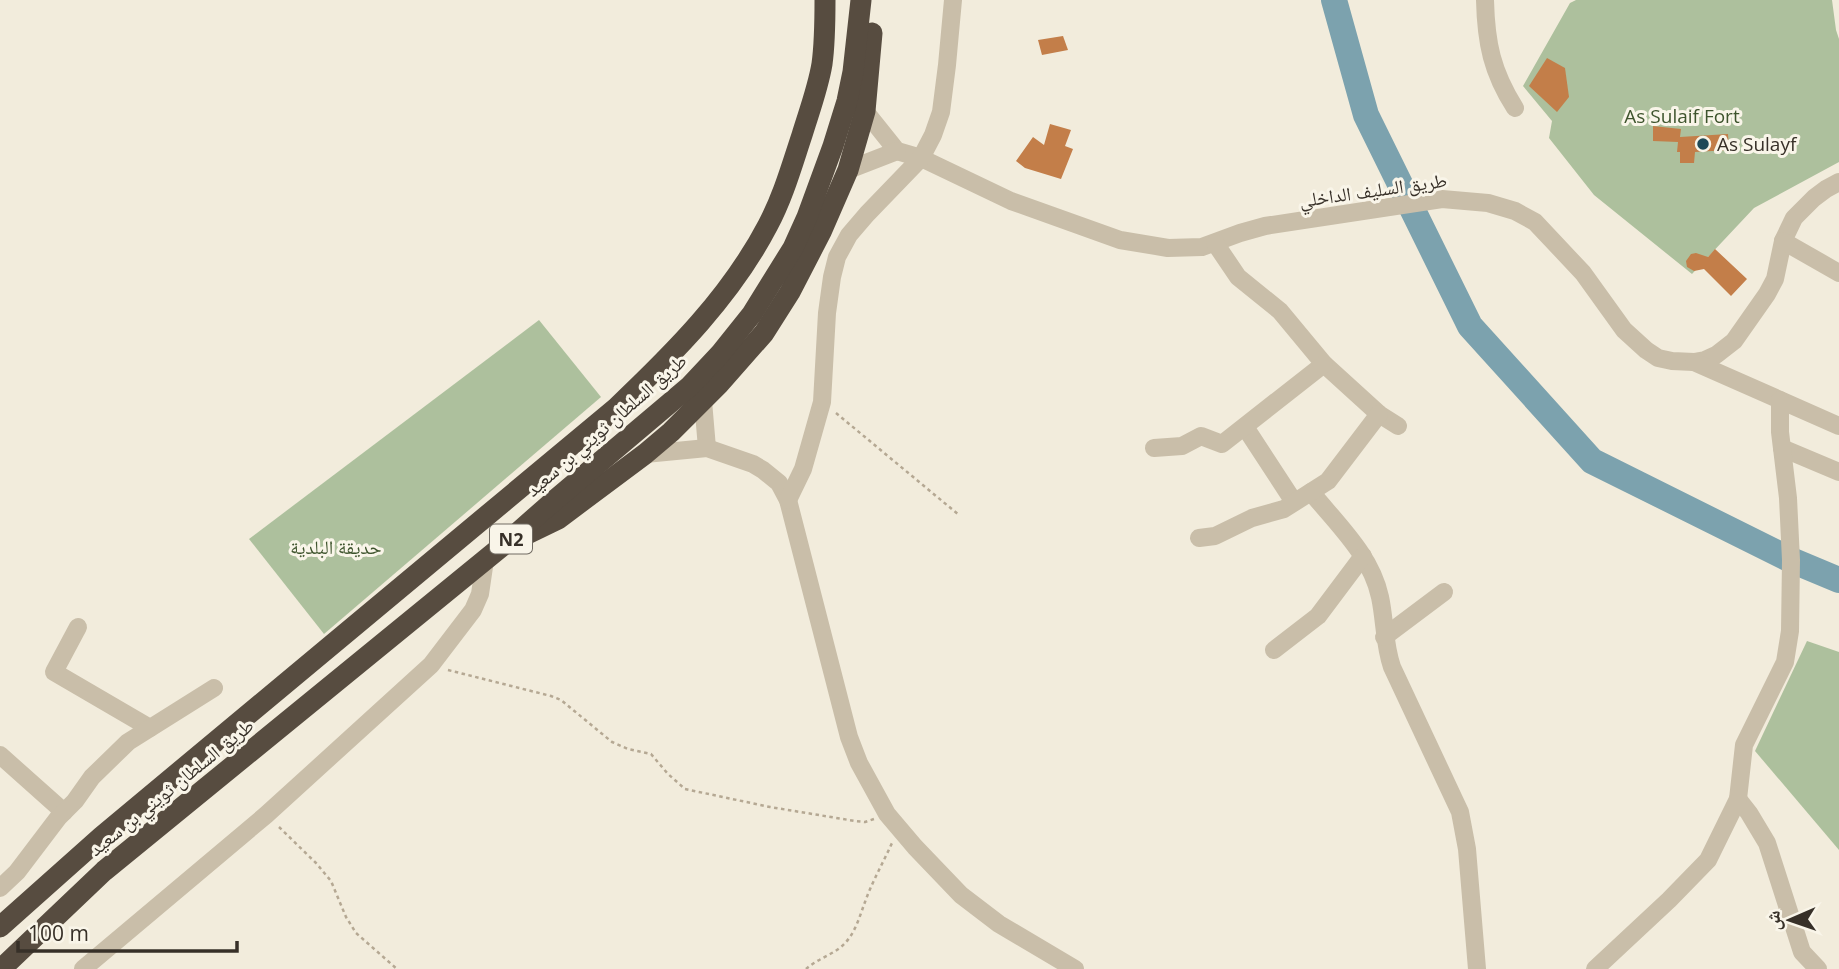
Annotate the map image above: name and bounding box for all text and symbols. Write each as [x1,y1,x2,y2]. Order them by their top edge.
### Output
park label: As Sulaif Fort [1624,103,1740,129]
place label: As Sulayf [1717,131,1798,157]
marker: As Sulayf [1695,136,1711,152]
street label: طريق السليف الداخلي [1297,167,1449,216]
street label: طريق السلطان ثويني بن سعيد [520,348,694,504]
road number: N2 [490,524,532,554]
park label: حديقة البلدية [290,534,382,560]
street label: طريق السلطان ثويني بن سعيد [83,712,261,864]
north arrow [1755,885,1825,955]
scale bar [18,909,236,953]
text: ش [1760,910,1786,931]
text: 100 m [28,919,89,947]

